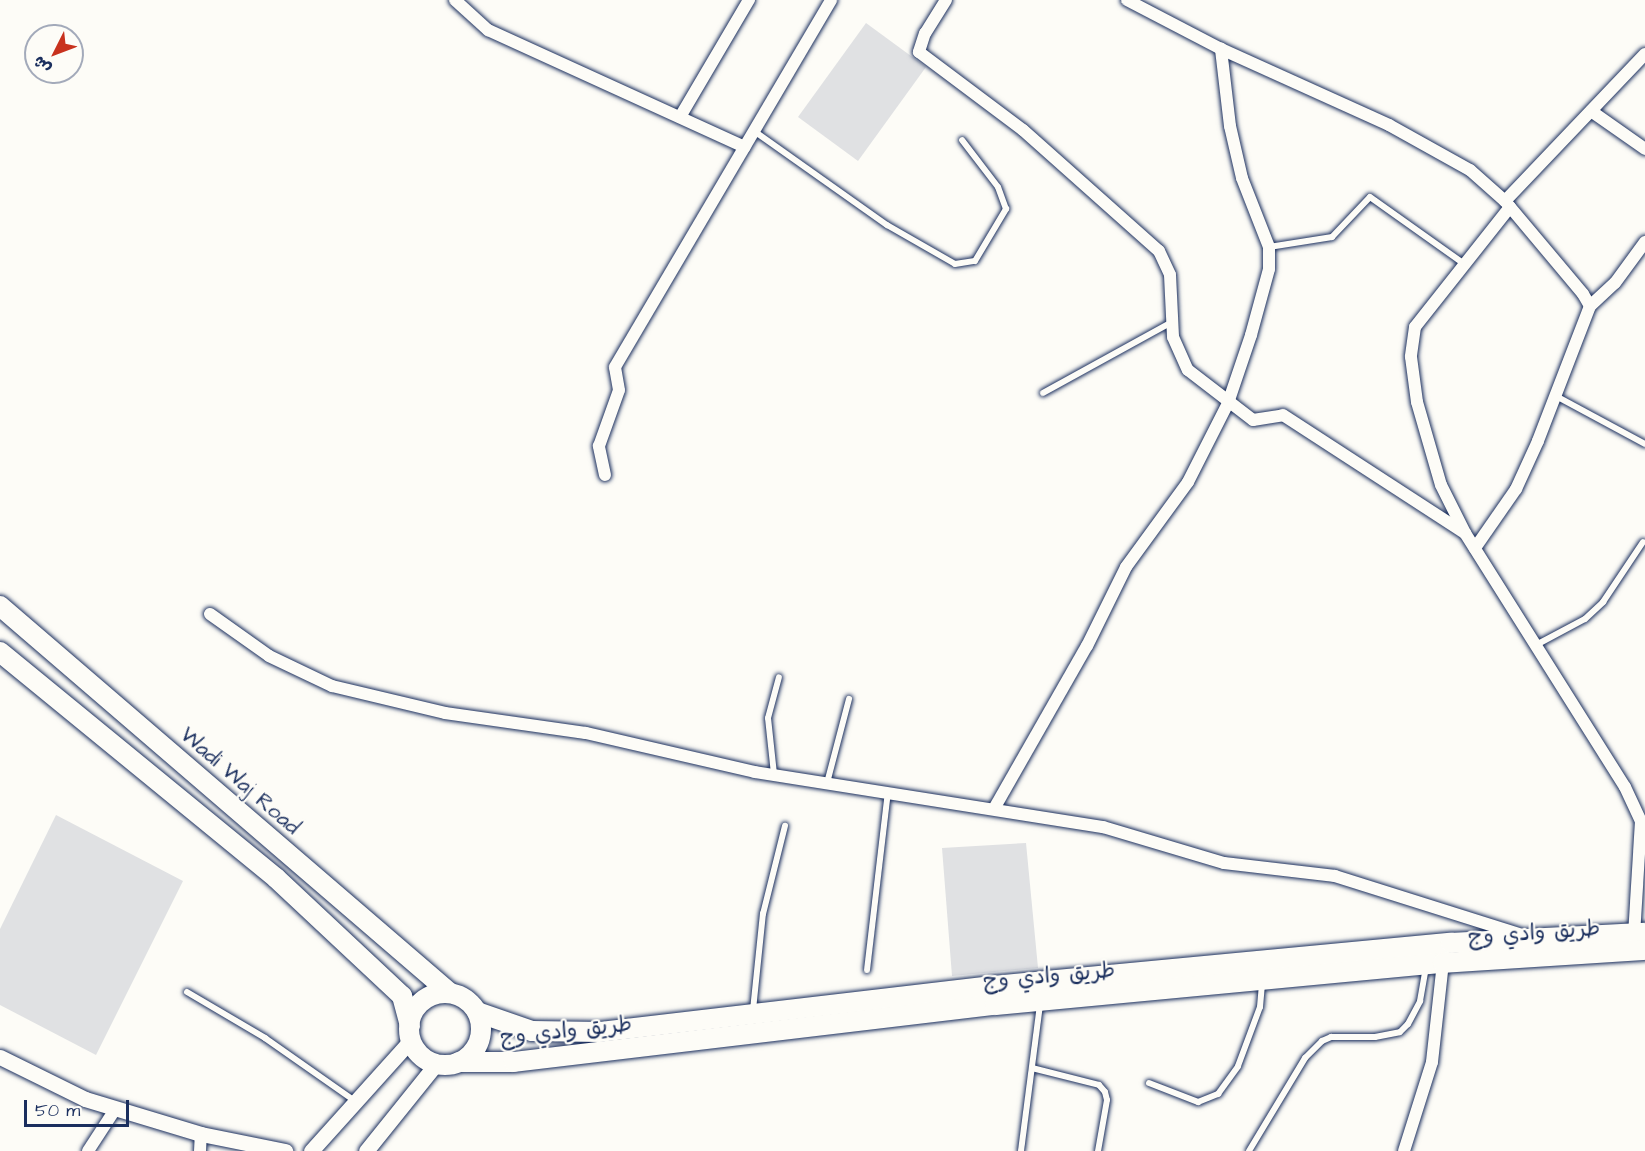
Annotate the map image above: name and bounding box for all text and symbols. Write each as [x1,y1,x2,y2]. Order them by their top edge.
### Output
north arrow [24,24,84,84]
text: ش [28,51,56,79]
street label: Wadi Waj Road [175,722,305,840]
street label: طريق وادي وج [1467,915,1601,951]
street label: طريق وادي وج [982,957,1116,995]
street label: طريق وادي وج [499,1011,633,1051]
scale bar [27,1088,132,1126]
text: 50 m [35,1098,80,1123]

